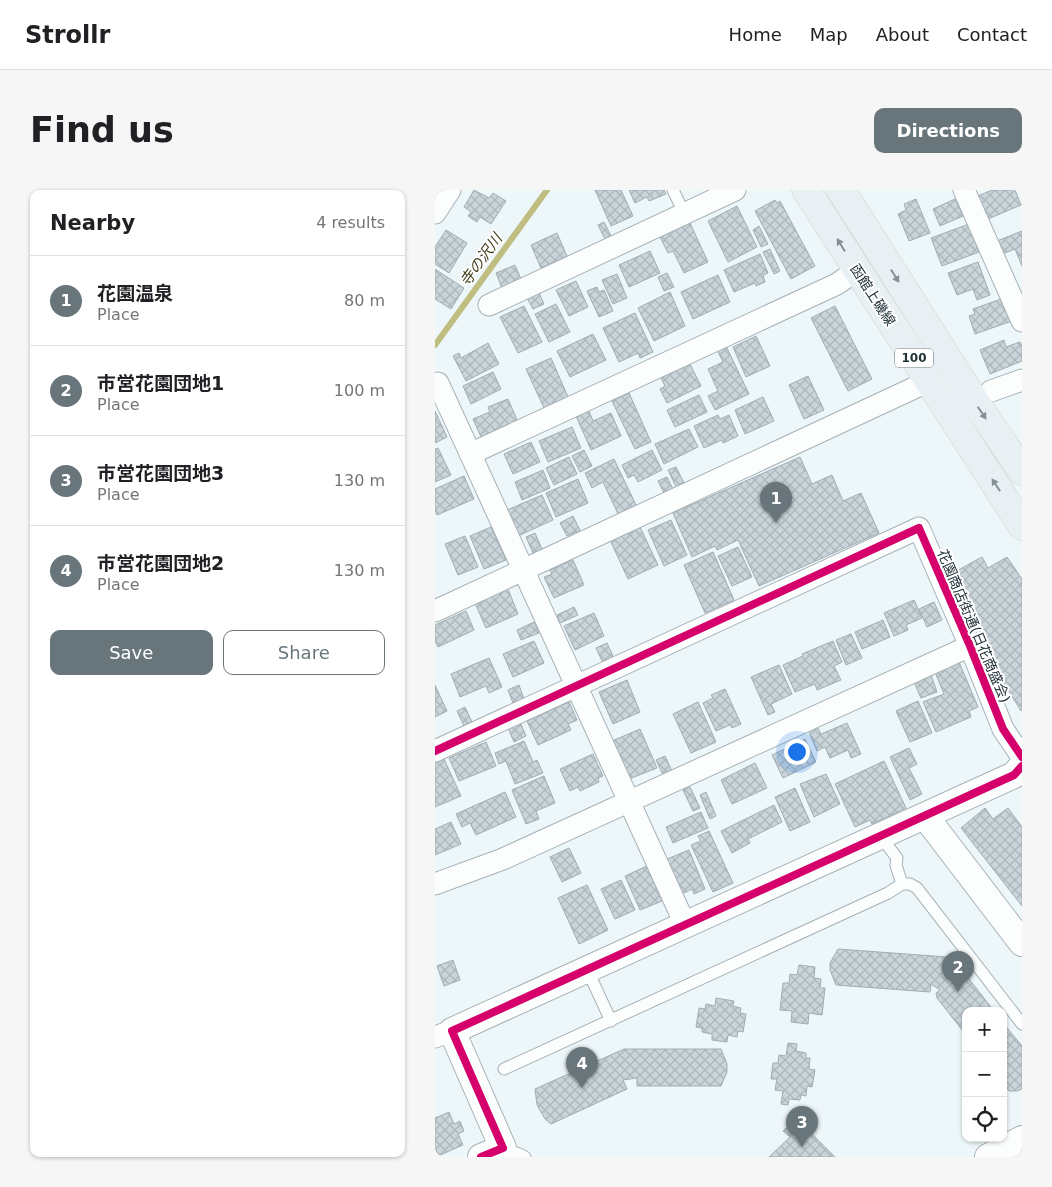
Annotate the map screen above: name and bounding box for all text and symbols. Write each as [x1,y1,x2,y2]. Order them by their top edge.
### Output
text: Strollr [25,21,110,49]
text: Home [729,24,782,45]
text: Map [810,24,848,45]
text: About [876,24,929,45]
text: Contact [957,24,1027,45]
button: Directions [874,108,1022,153]
text: Find us [30,110,174,150]
text: Nearby [50,211,135,235]
text: 4 results [316,213,385,232]
water label: 寺の沢川 [456,229,507,290]
one-way arrow [837,239,846,252]
street label: 函館上磯線 [847,261,899,329]
one-way arrow [890,269,900,282]
text: 花園温泉 [97,282,173,304]
text: 1 [60,291,72,310]
text: 80 m [344,291,385,310]
text: Place [97,305,140,324]
road number: 100 [895,348,933,368]
text: 市営花園団地1 [97,372,224,394]
text: 2 [60,381,72,400]
text: 100 m [334,381,385,400]
text: Place [97,395,140,414]
one-way arrow [977,406,987,419]
text: 市営花園団地3 [97,462,224,484]
text: 3 [60,471,72,490]
text: 130 m [334,471,385,490]
one-way arrow [991,478,1000,491]
pin: 1 [760,482,792,523]
text: Place [97,485,140,504]
street label: 花園商店街通(日花商盛会) [934,547,1014,705]
text: 市営花園団地2 [97,552,224,574]
text: 4 [60,561,72,580]
text: 130 m [334,561,385,580]
text: Place [97,575,140,594]
button: Save [50,630,213,675]
button: Share [223,630,385,675]
your location [784,739,810,765]
pin: 2 [942,951,974,992]
map controls [962,1007,1007,1142]
button: + [962,1007,1007,1052]
pin: 4 [566,1047,598,1088]
button: − [962,1052,1007,1097]
button: locate [962,1097,1007,1142]
pin: 3 [786,1106,818,1147]

